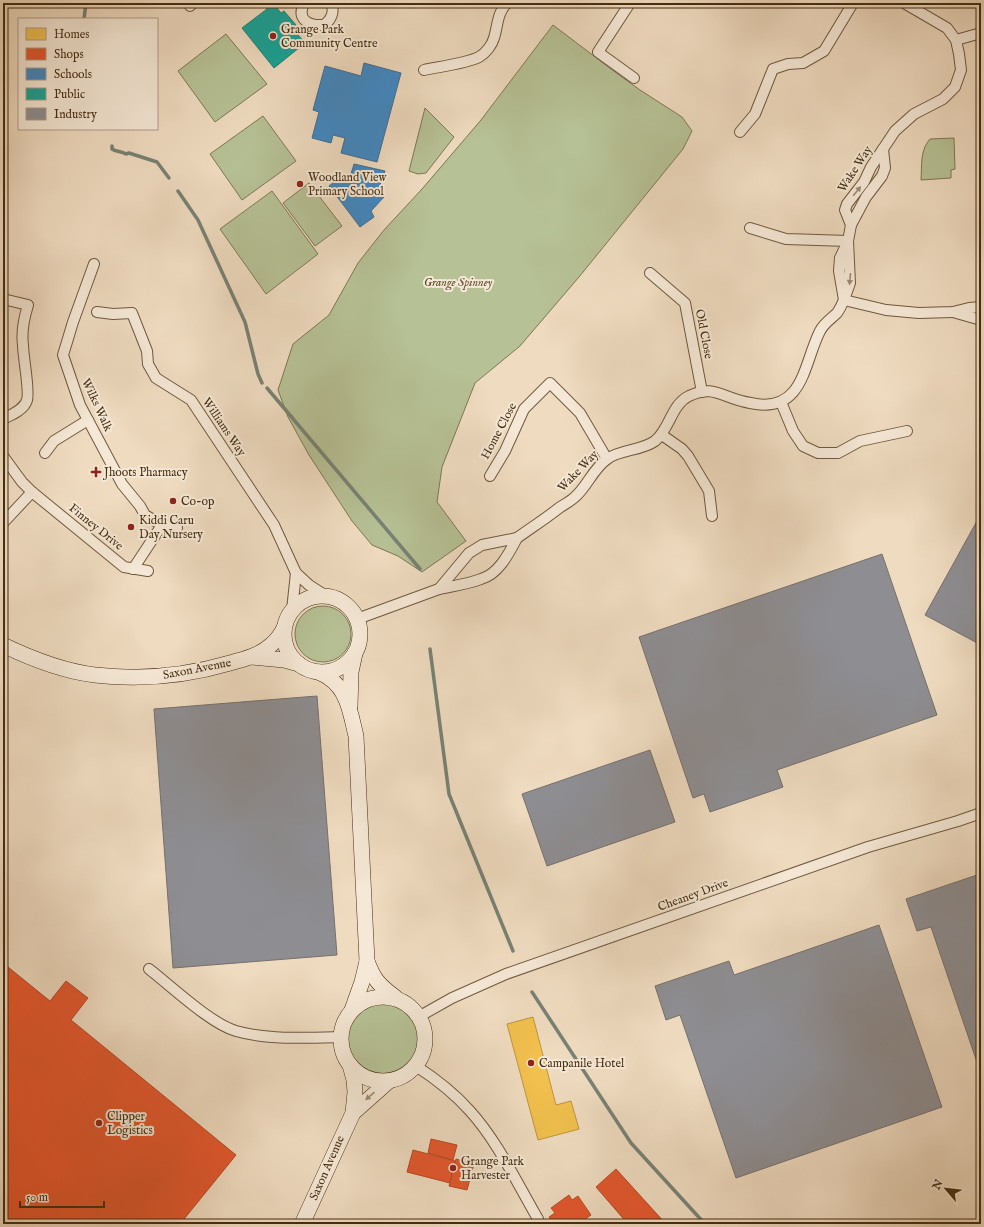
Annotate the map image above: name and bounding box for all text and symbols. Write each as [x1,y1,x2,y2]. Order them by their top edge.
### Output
legend [18,18,158,130]
place label: Grange Park Community Centre [281,22,378,51]
text: Homes [54,27,90,42]
marker: Grange Park Community Centre [268,31,278,41]
text: Shops [54,47,84,63]
text: Schools [54,67,92,82]
text: Public [54,87,85,102]
text: Industry [54,107,97,122]
street label: Wake Way [835,143,876,195]
place label: Woodland View Primary School [308,170,388,199]
marker: Woodland View Primary School [295,179,305,189]
one-way arrow [853,185,862,196]
one-way arrow [846,273,853,285]
park label: Grange Spinney [424,275,493,291]
street label: Old Close [692,308,716,361]
street label: Wilks Walk [78,376,116,434]
street label: Williams Way [199,395,249,459]
street label: Home Close [478,400,520,462]
street label: Wake Way [555,447,602,495]
place label: Jhoots Pharmacy [102,465,188,481]
marker: Jhoots Pharmacy [91,467,101,477]
place label: Co-op [181,494,215,510]
marker: Co-op [168,496,178,506]
street label: Finney Drive [66,501,127,554]
place label: Kiddi Caru Day Nursery [139,513,203,542]
marker: Kiddi Caru Day Nursery [126,522,136,532]
street label: Saxon Avenue [162,655,233,683]
street label: Cheaney Drive [656,875,731,915]
place label: Campanile Hotel [539,1056,625,1072]
marker: Campanile Hotel [526,1058,536,1068]
one-way arrow [365,1092,376,1101]
place label: Clipper Logistics [107,1109,153,1138]
marker: Clipper Logistics [94,1118,104,1128]
street label: Saxon Avenue [306,1133,348,1203]
place label: Grange Park Harvester [461,1154,525,1183]
marker: Grange Park Harvester [448,1163,458,1173]
north arrow [926,1169,966,1209]
text: N [929,1177,947,1193]
scale bar [20,1183,104,1209]
text: 50 m [26,1190,48,1205]

